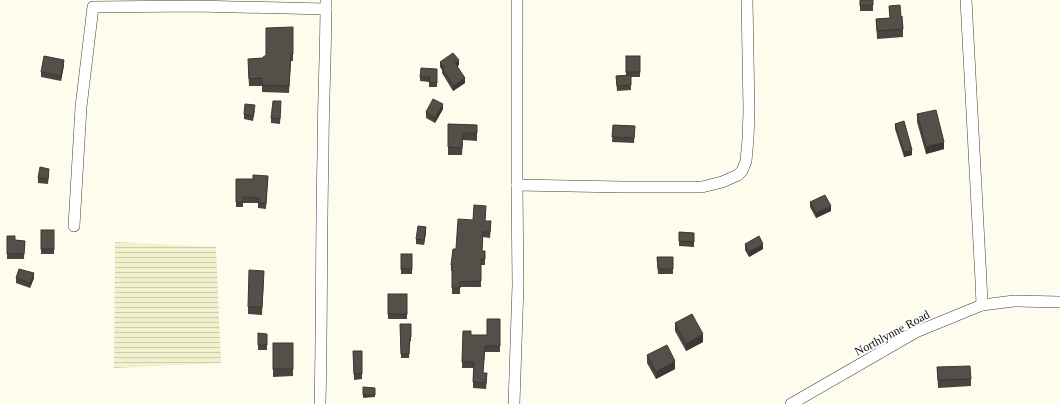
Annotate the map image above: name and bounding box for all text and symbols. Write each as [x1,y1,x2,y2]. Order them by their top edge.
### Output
street label: Northlynne Road [852,307,932,359]

